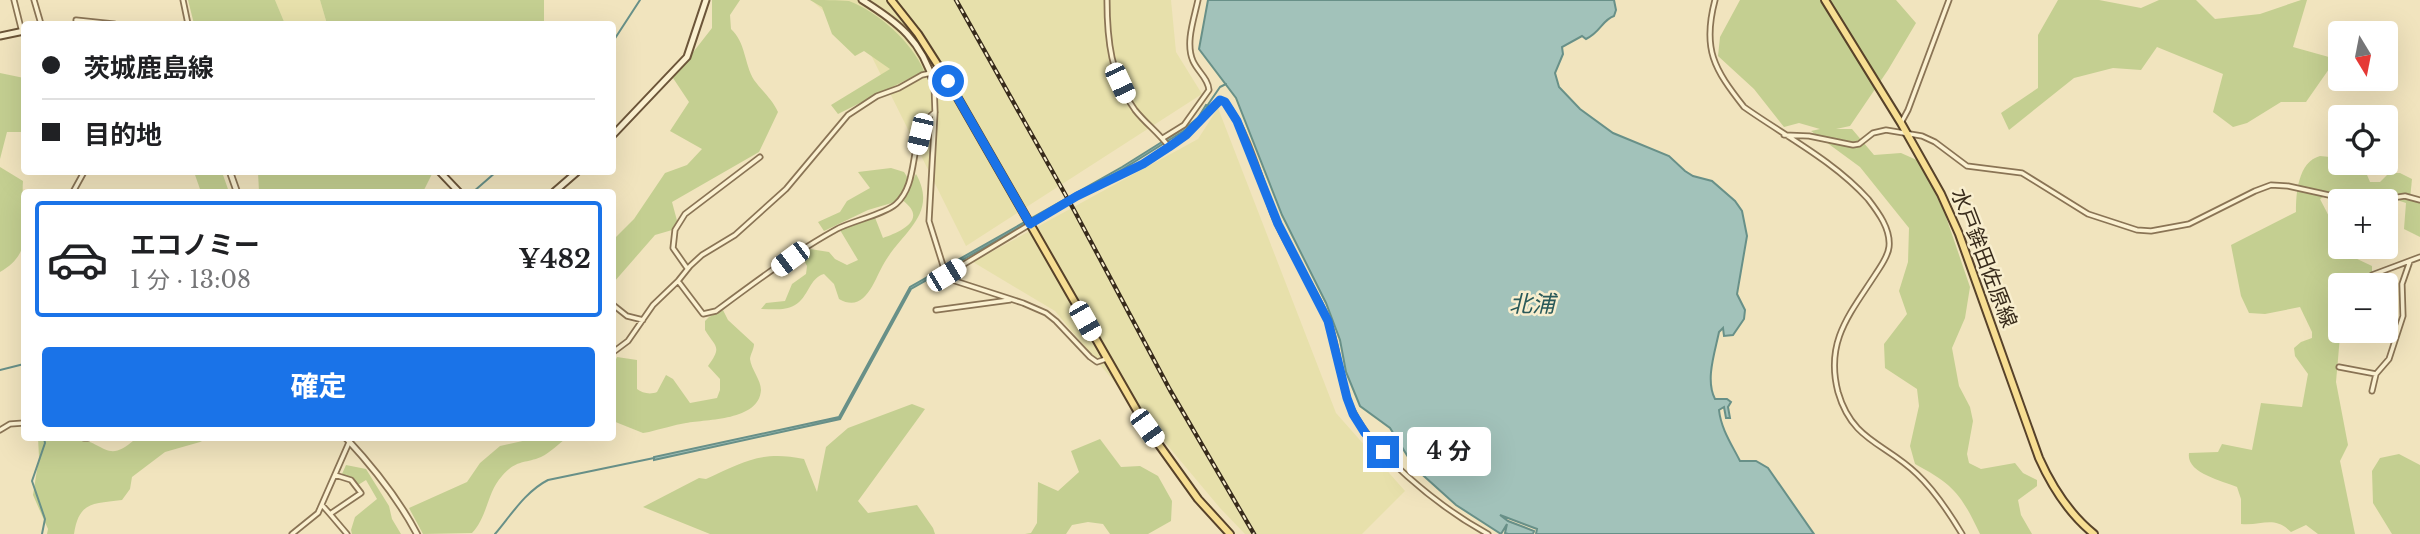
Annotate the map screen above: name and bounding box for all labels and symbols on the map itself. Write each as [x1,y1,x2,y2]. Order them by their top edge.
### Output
north arrow [2328,21,2398,91]
car [1102,60,1139,106]
route start [932,65,964,97]
car [906,111,935,157]
street label: 水戸鉾田佐原線 [1946,185,2022,331]
car [767,238,814,280]
car [923,255,970,295]
water label: 北浦 [1509,290,1559,318]
car [1066,298,1105,344]
car [1127,405,1168,451]
callout: 4 分 [1408,428,1492,476]
route end [1367,436,1399,468]

